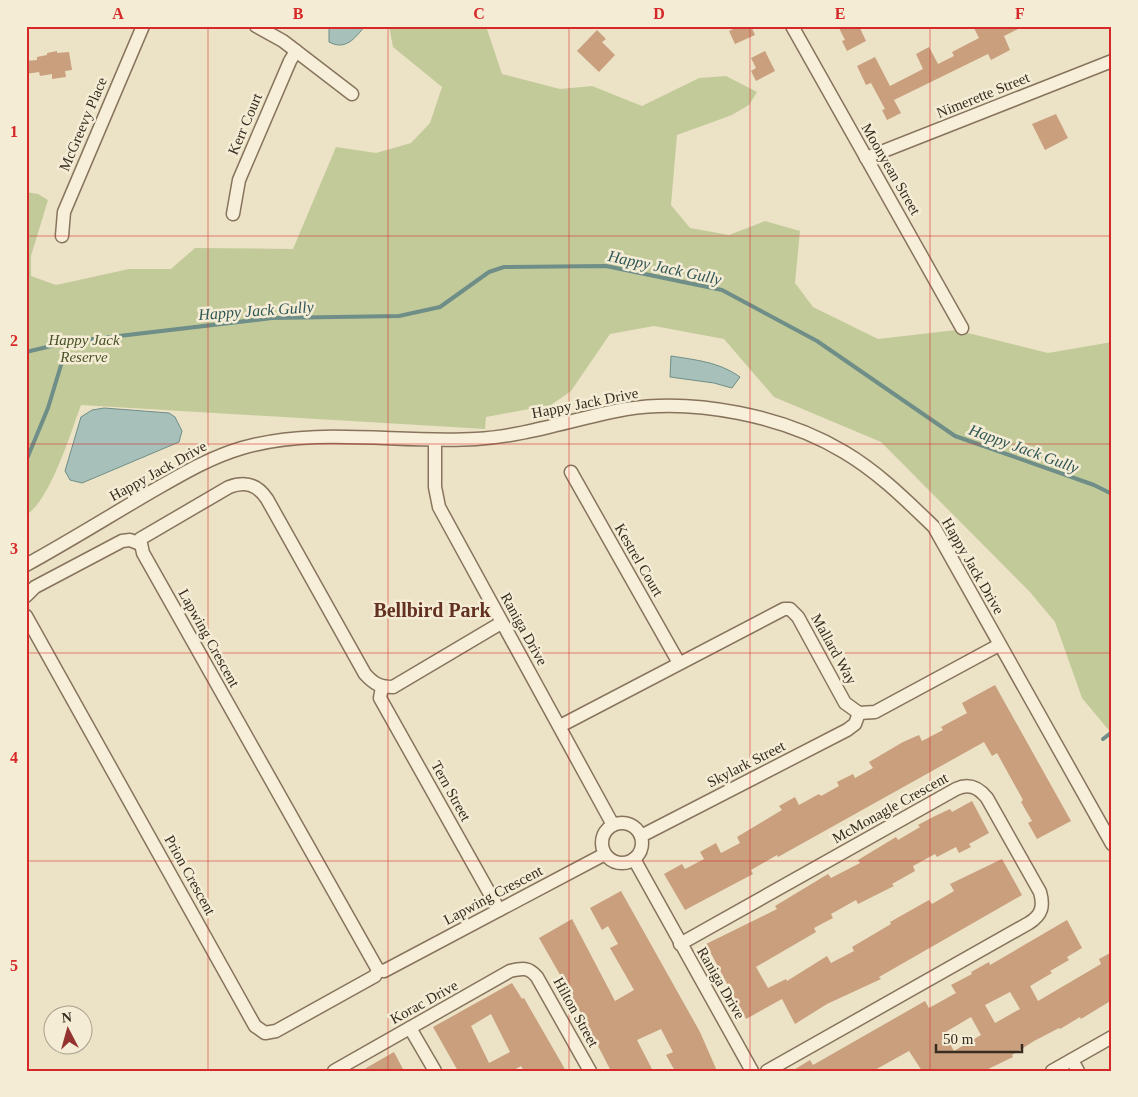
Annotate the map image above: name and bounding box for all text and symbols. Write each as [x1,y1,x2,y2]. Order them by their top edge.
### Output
text: A [112,5,124,22]
text: B [293,5,304,22]
text: C [473,5,485,22]
text: D [653,5,665,22]
text: E [835,5,845,22]
text: F [1015,5,1025,22]
street label: Nimerette Street [934,69,1033,121]
street label: McGreevy Place [56,74,110,173]
street label: Kerr Court [225,90,265,157]
street label: Moonyean Street [858,120,924,218]
text: 1 [10,123,18,140]
water label: Happy Jack Gully [605,247,724,289]
water label: Happy Jack Gully [197,298,315,324]
text: 2 [10,332,18,349]
park label: Happy Jack Reserve [47,332,120,365]
street label: Happy Jack Drive [530,385,640,421]
water label: Happy Jack Gully [965,420,1082,477]
street label: Happy Jack Drive [107,438,210,504]
street label: Happy Jack Drive [939,515,1007,617]
street label: Kestrel Court [612,521,667,600]
text: 3 [10,540,18,557]
street label: Lapwing Crescent [175,586,243,691]
street label: Raniga Drive [498,590,551,668]
district label: Bellbird Park [373,599,491,621]
street label: Mallard Way [808,611,860,687]
street label: Skylark Street [704,737,788,791]
text: 4 [10,749,18,766]
street label: Tern Street [428,758,474,824]
street label: McMonagle Crescent [829,769,951,846]
street label: Prion Crescent [161,832,219,918]
street label: Lapwing Crescent [441,862,546,928]
street label: Raniga Drive [694,944,748,1022]
text: 5 [10,957,18,974]
street label: Hilton Street [550,974,602,1050]
street label: Korac Drive [388,977,461,1027]
north arrow [42,1004,92,1054]
text: N [61,1010,73,1026]
scale bar [936,1022,1022,1054]
text: 50 m [943,1031,974,1047]

